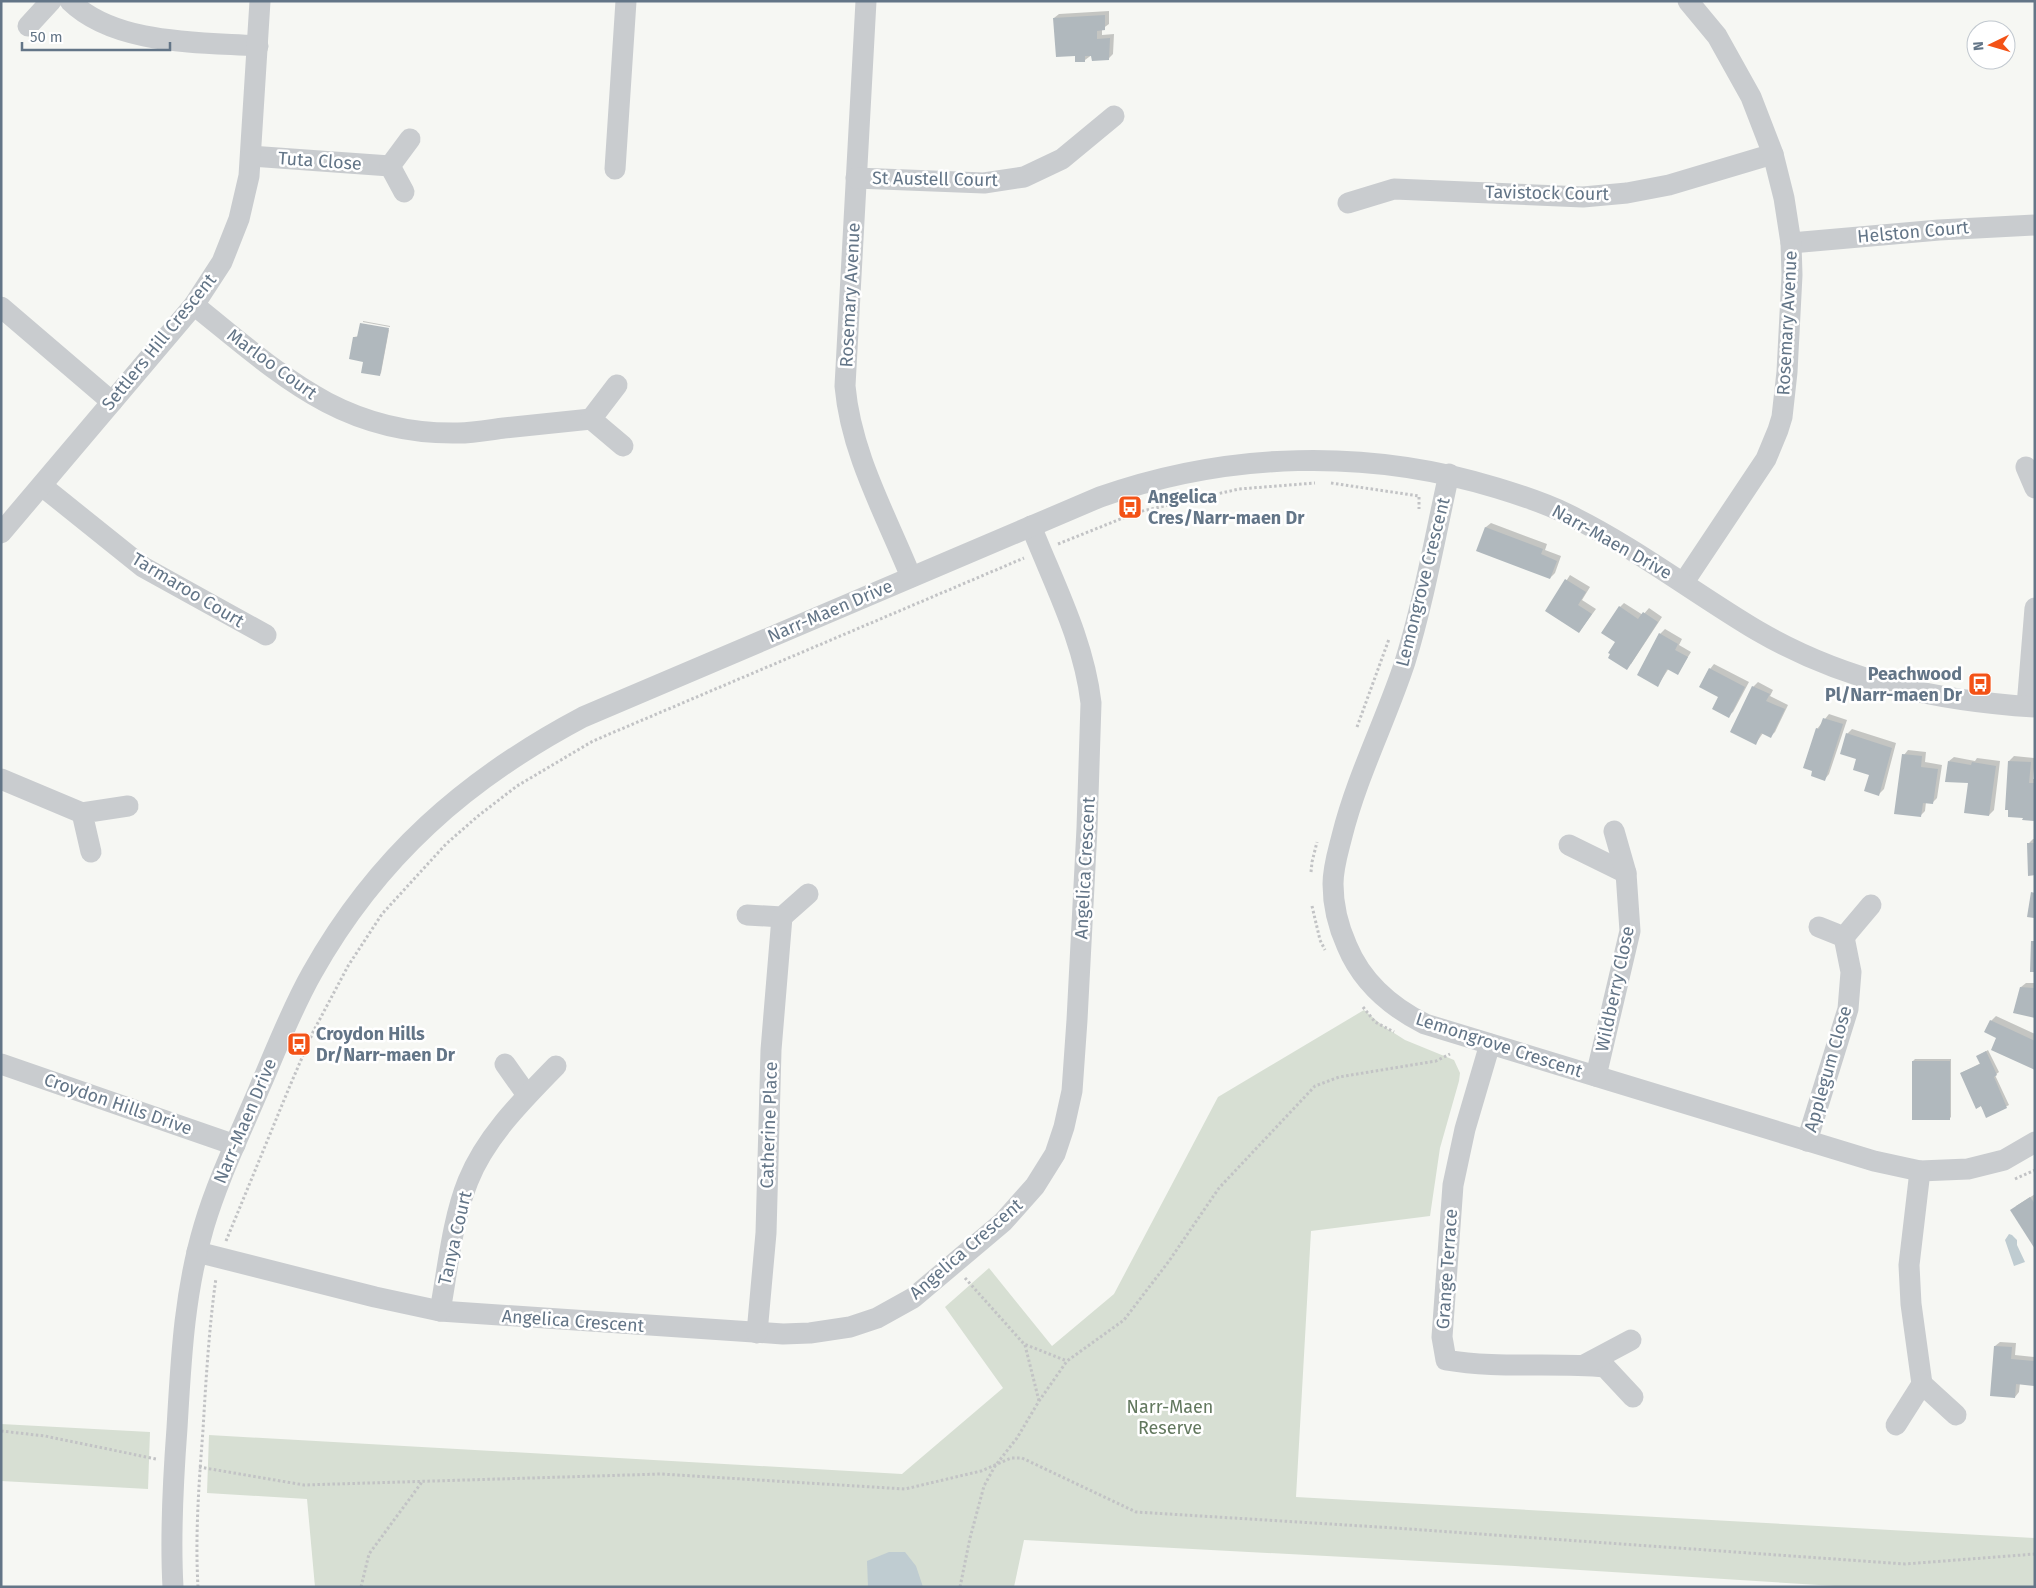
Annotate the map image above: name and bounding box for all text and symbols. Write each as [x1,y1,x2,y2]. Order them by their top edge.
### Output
scale bar [22,20,170,52]
north arrow [1966,20,2016,70]
text: 50 m [30,28,63,46]
text: N [1970,41,1987,51]
street label: Tuta Close [277,147,363,175]
street label: St Austell Court [872,167,999,191]
street label: Tavistock Court [1485,181,1610,205]
street label: Helston Court [1856,216,1970,248]
street label: Rosemary Avenue [835,222,865,368]
street label: Rosemary Avenue [1772,250,1802,396]
street label: Settlers Hill Crescent [97,269,221,415]
street label: Marloo Court [223,324,322,404]
place label: Angelica Cres/Narr-maen Dr [1147,486,1305,529]
bus stop icon: Angelica Cres/Narr-maen Dr [1117,494,1143,520]
street label: Lemongrove Crescent [1391,494,1455,669]
street label: Narr-Maen Drive [1548,500,1676,584]
street label: Tarmaroo Court [128,548,248,632]
street label: Narr-Maen Drive [764,575,896,647]
place label: Peachwood Pl/Narr-maen Dr [1825,663,1963,706]
bus stop icon: Peachwood Pl/Narr-maen Dr [1967,671,1993,697]
street label: Angelica Crescent [1070,796,1100,940]
street label: Wildberry Close [1591,924,1639,1054]
street label: Applegum Close [1799,1003,1857,1135]
street label: Lemongrove Crescent [1413,1008,1586,1082]
place label: Croydon Hills Dr/Narr-maen Dr [316,1023,456,1066]
bus stop icon: Croydon Hills Dr/Narr-maen Dr [286,1031,312,1057]
street label: Narr-Maen Drive [209,1055,281,1187]
street label: Catherine Place [756,1061,782,1189]
street label: Croydon Hills Drive [41,1068,195,1140]
street label: Tanya Court [433,1188,477,1287]
street label: Angelica Crescent [905,1194,1027,1304]
street label: Grange Terrace [1432,1208,1462,1330]
street label: Angelica Crescent [501,1305,645,1337]
park label: Narr-Maen Reserve [1127,1396,1213,1439]

